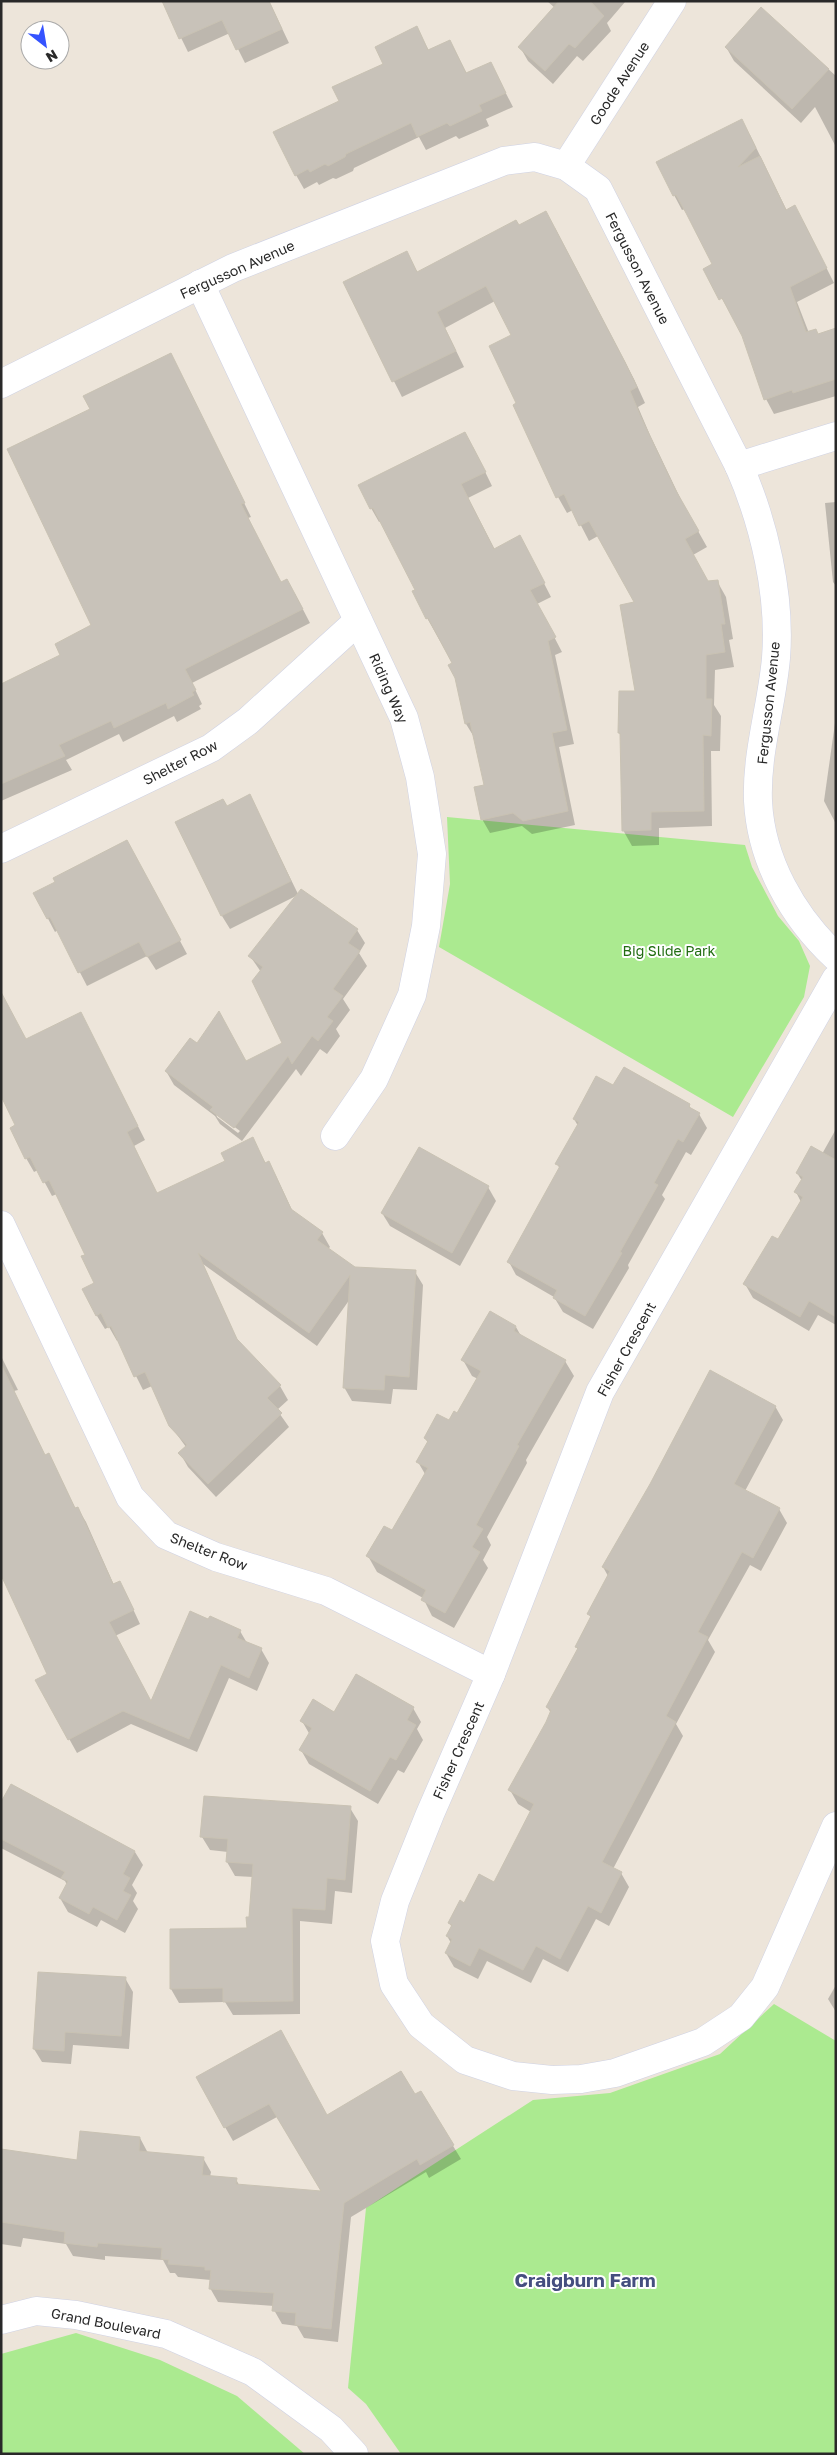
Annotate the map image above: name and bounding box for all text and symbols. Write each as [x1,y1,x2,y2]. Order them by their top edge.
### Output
north arrow [20,20,70,70]
street label: Goode Avenue [586,38,652,128]
text: N [43,47,61,67]
street label: Fergusson Avenue [602,209,674,327]
street label: Fergusson Avenue [177,236,297,302]
street label: Fergusson Avenue [753,641,783,765]
street label: Riding Way [366,650,412,726]
street label: Shelter Row [140,736,220,788]
park label: Big Slide Park [623,942,716,959]
street label: Fisher Crescent [593,1299,659,1399]
street label: Shelter Row [168,1528,250,1574]
street label: Fisher Crescent [429,1698,487,1802]
district label: Craigburn Farm [514,2268,656,2291]
street label: Grand Boulevard [50,2304,162,2342]

